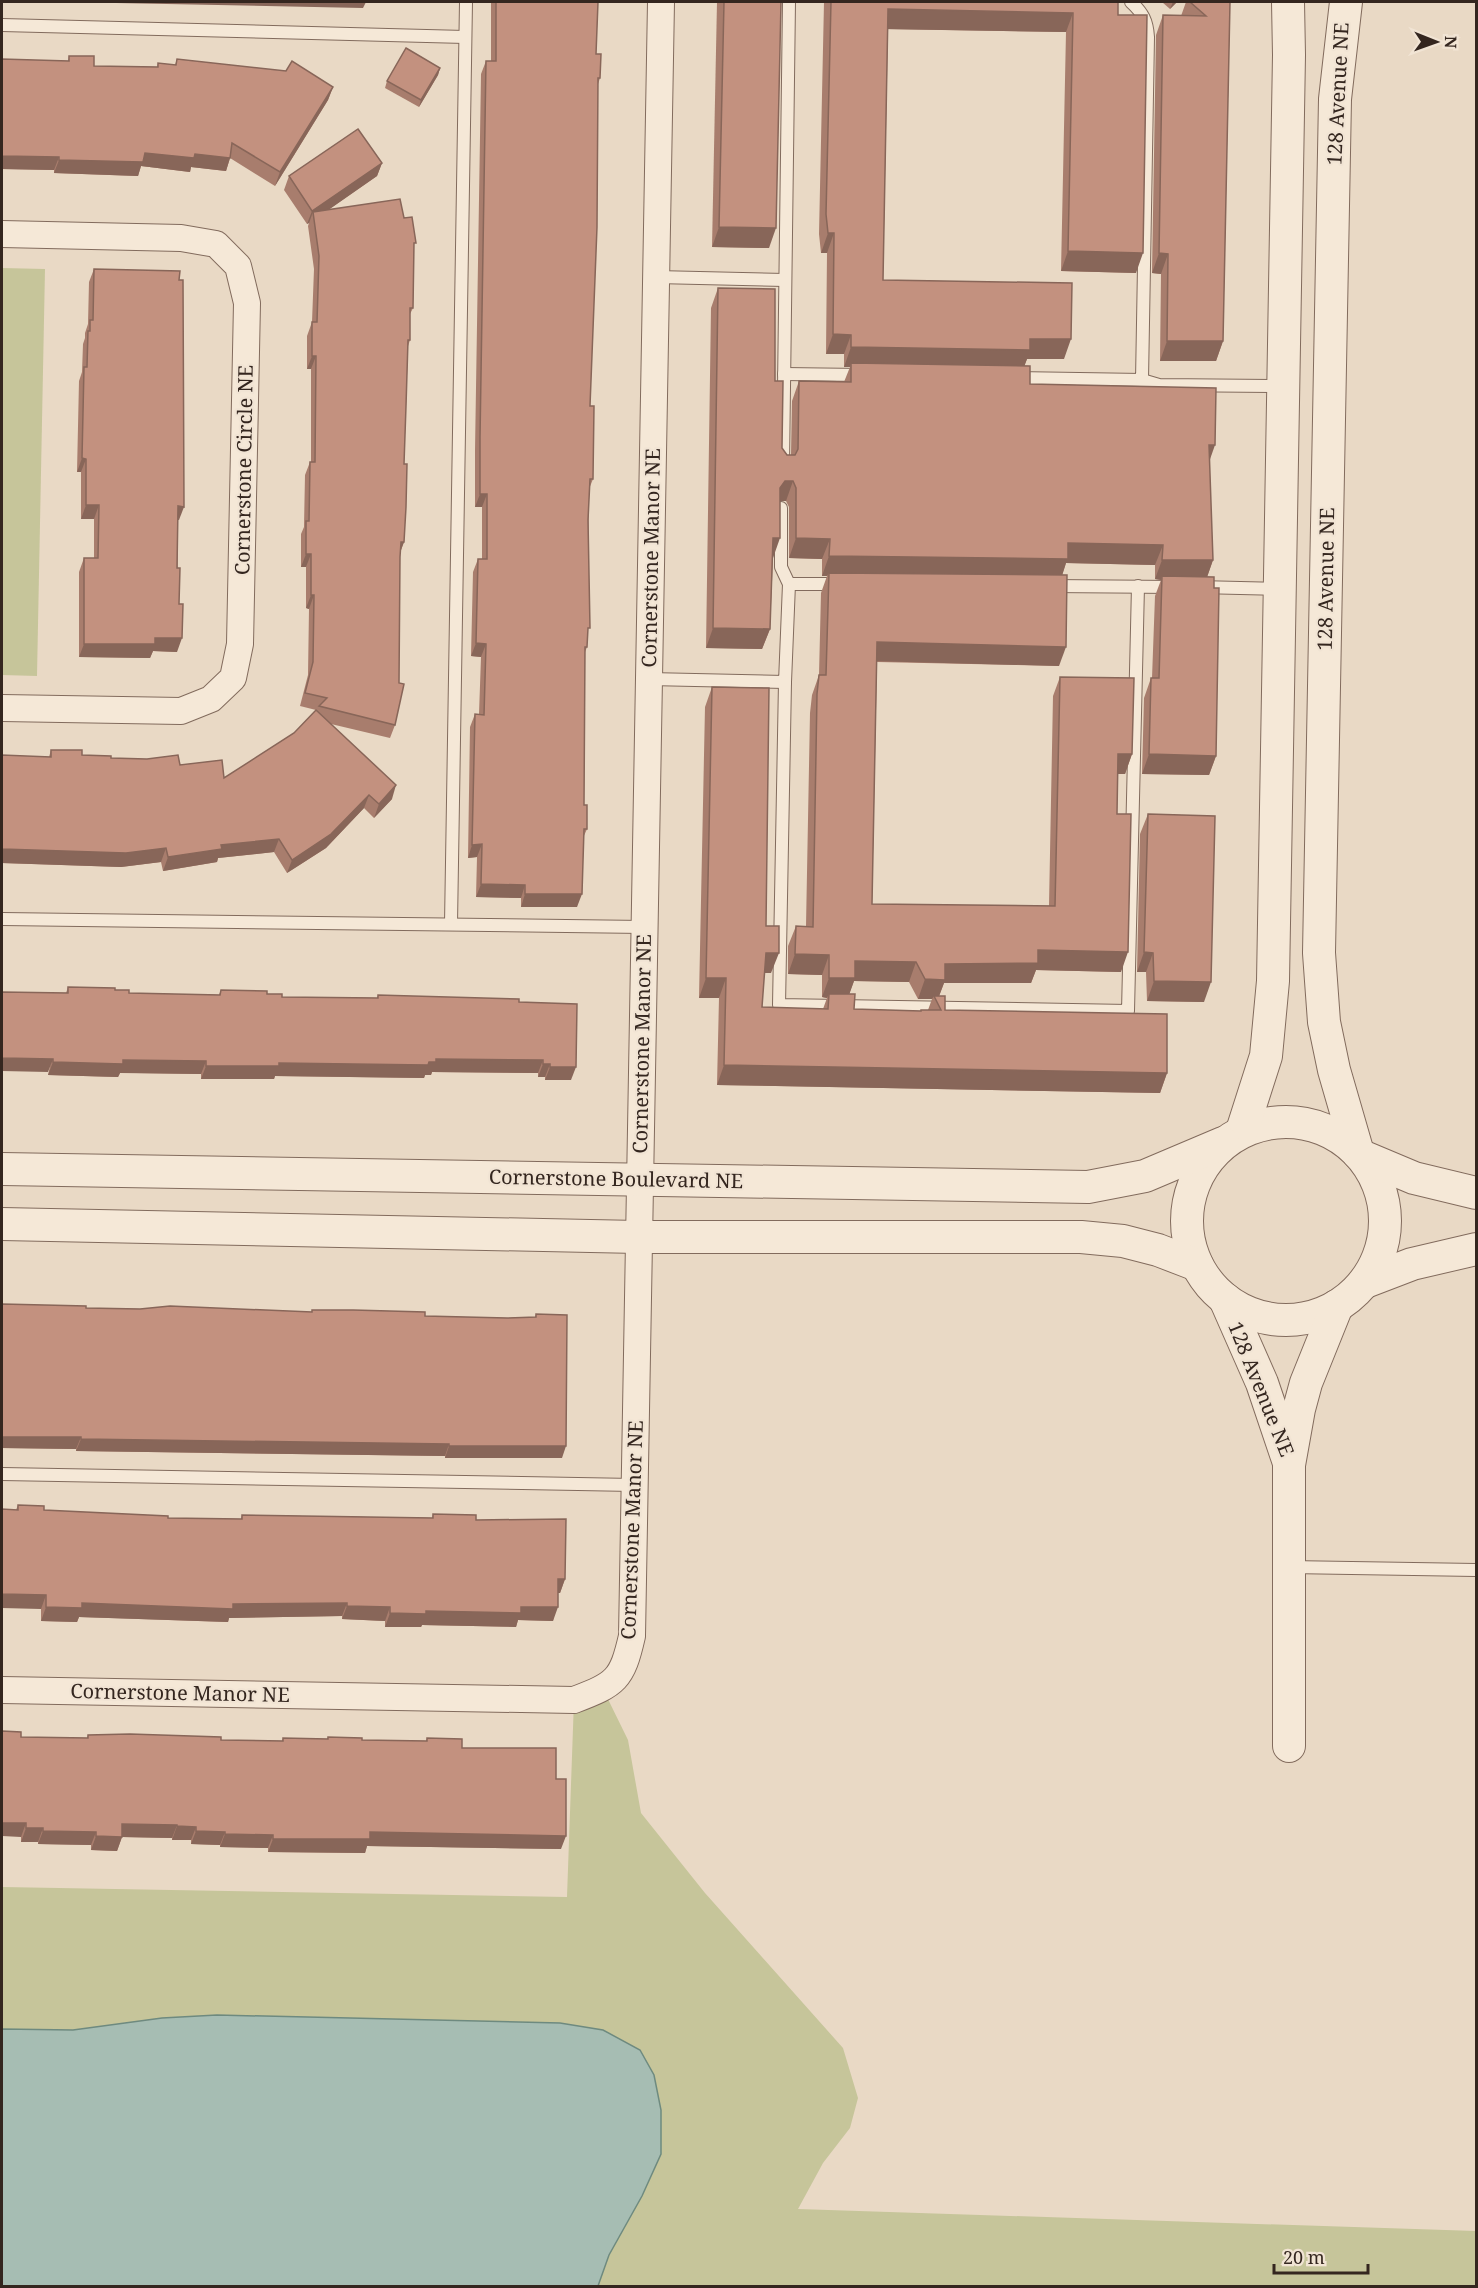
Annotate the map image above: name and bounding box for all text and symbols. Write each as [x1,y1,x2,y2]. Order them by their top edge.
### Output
north arrow [1406,12,1466,72]
street label: 128 Avenue NE [1320,22,1355,166]
text: N [1440,36,1462,49]
street label: Cornerstone Circle NE [228,365,259,575]
street label: Cornerstone Manor NE [635,448,666,668]
street label: 128 Avenue NE [1311,507,1340,651]
street label: Cornerstone Manor NE [626,934,657,1154]
street label: Cornerstone Boulevard NE [489,1163,743,1194]
street label: 128 Avenue NE [1222,1317,1301,1460]
street label: Cornerstone Manor NE [614,1420,649,1640]
street label: Cornerstone Manor NE [70,1677,290,1708]
scale bar [1274,2237,1368,2275]
text: 20 m [1283,2245,1325,2269]

